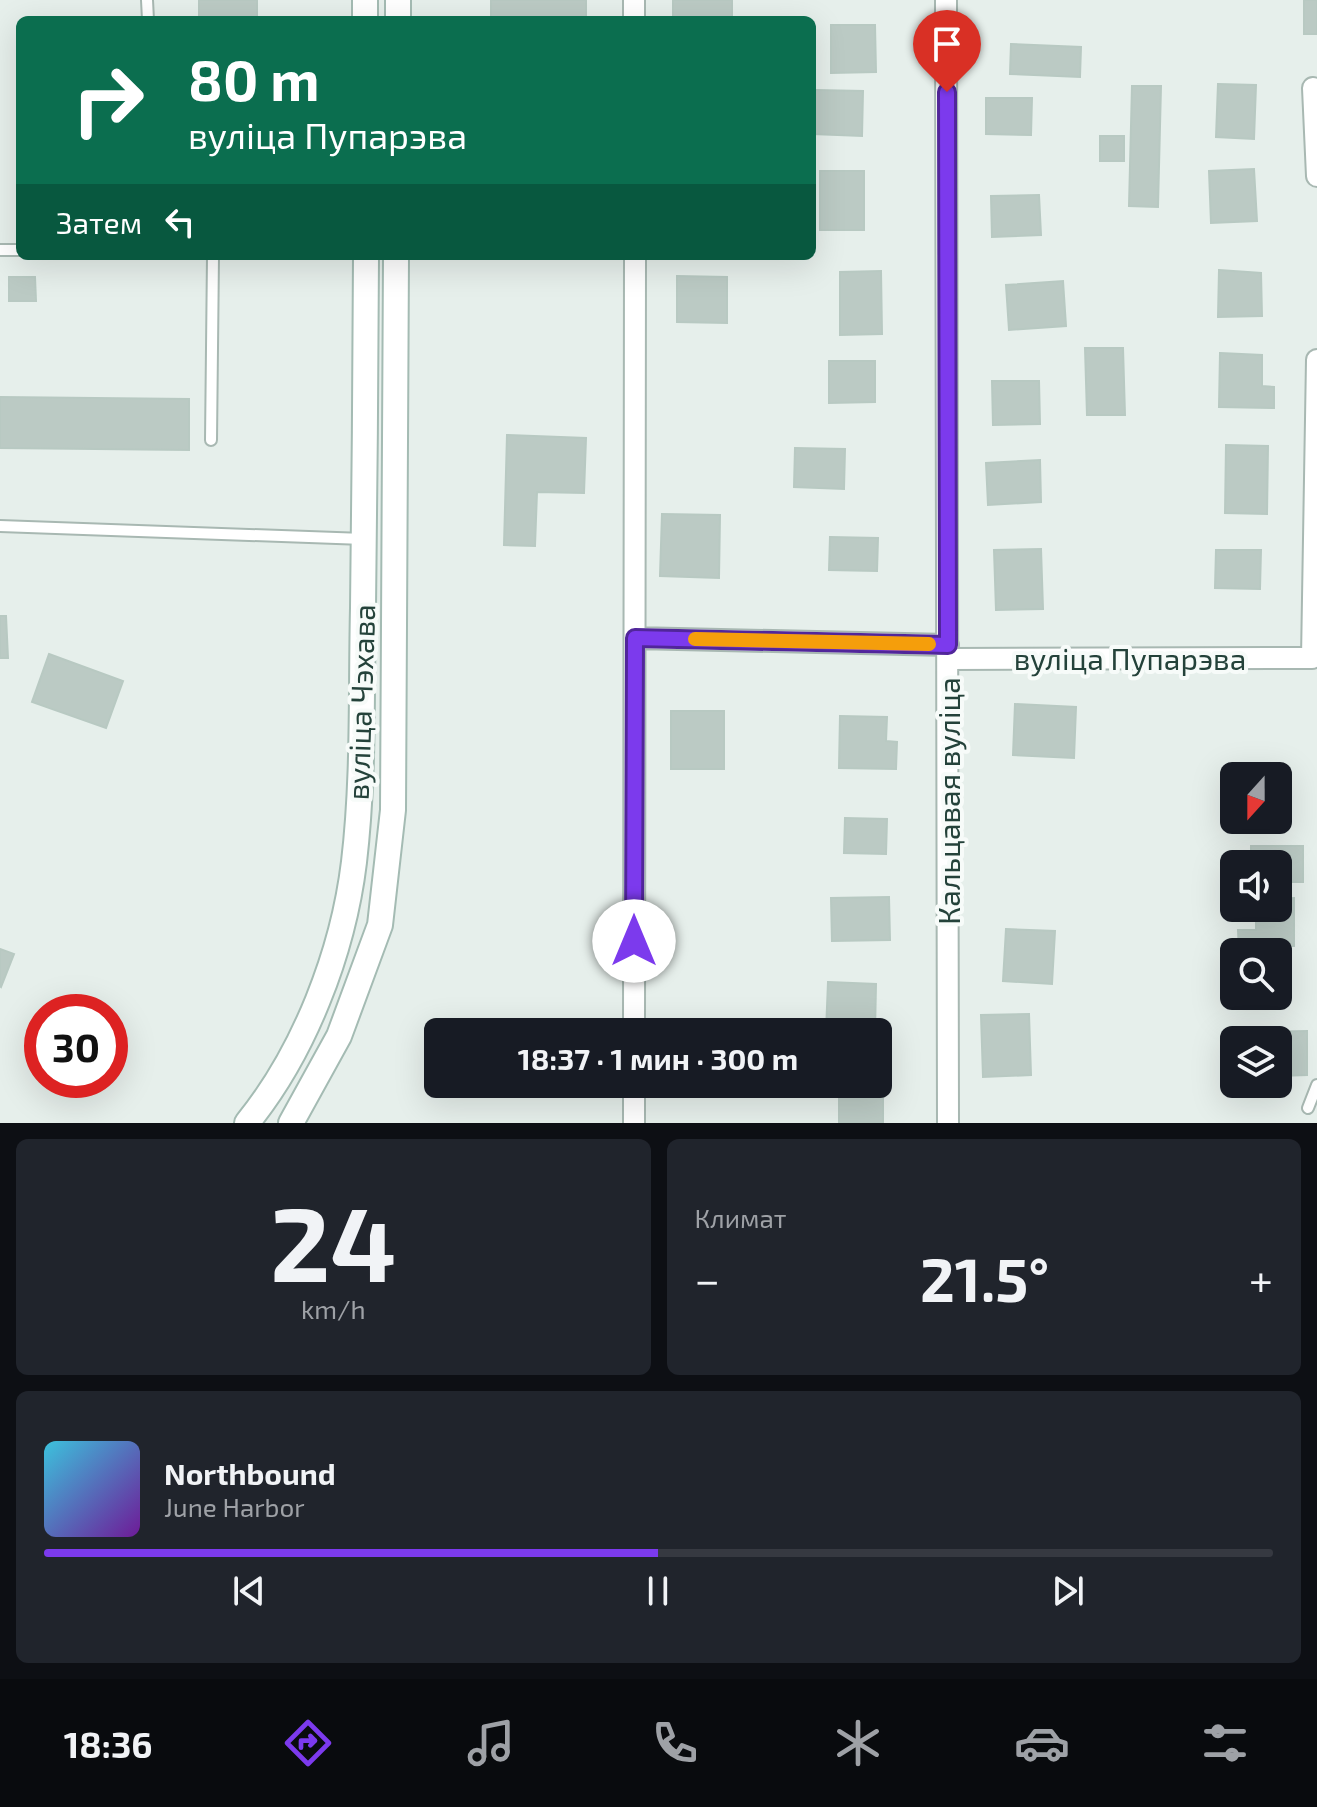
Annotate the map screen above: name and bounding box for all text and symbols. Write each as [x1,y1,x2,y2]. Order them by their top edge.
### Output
pin [913,10,981,92]
icon: arrive [925,22,969,66]
text: 80 m [188,45,320,112]
icon: right [56,48,160,152]
text: вуліца Пупарэва [188,113,467,156]
icon: left [158,200,202,244]
text: Затем [56,204,142,240]
street label: вуліца Чэхава [339,603,382,801]
street label: вуліца Пупарэва [1014,640,1246,677]
street label: Кальцавая вуліца [930,677,967,925]
north arrow [1220,762,1292,834]
map controls [1220,762,1292,1098]
button: sound [1220,850,1292,922]
position arrow [592,899,676,983]
button: search [1220,938,1292,1010]
speed limit sign: 30 [24,994,128,1098]
button: layers [1220,1026,1292,1098]
text: 18:37 · 1 мин · 300 m [518,1040,798,1076]
text: 24 [270,1178,397,1303]
text: Климат [695,1202,787,1233]
text: 21.5° [920,1242,1049,1314]
text: − [695,1252,720,1305]
text: + [1249,1252,1273,1305]
text: km/h [301,1293,366,1324]
text: Northbound [164,1455,336,1491]
text: June Harbor [164,1491,305,1522]
icon: previous [227,1569,271,1613]
icon: pause [636,1569,680,1613]
icon: next [1046,1569,1090,1613]
icon: directions [280,1715,336,1771]
icon: music [463,1715,519,1771]
icon: phone [647,1715,703,1771]
icon: climate [830,1715,886,1771]
icon: car [1014,1715,1070,1771]
icon: filters [1197,1715,1253,1771]
text: 18:36 [64,1722,153,1765]

